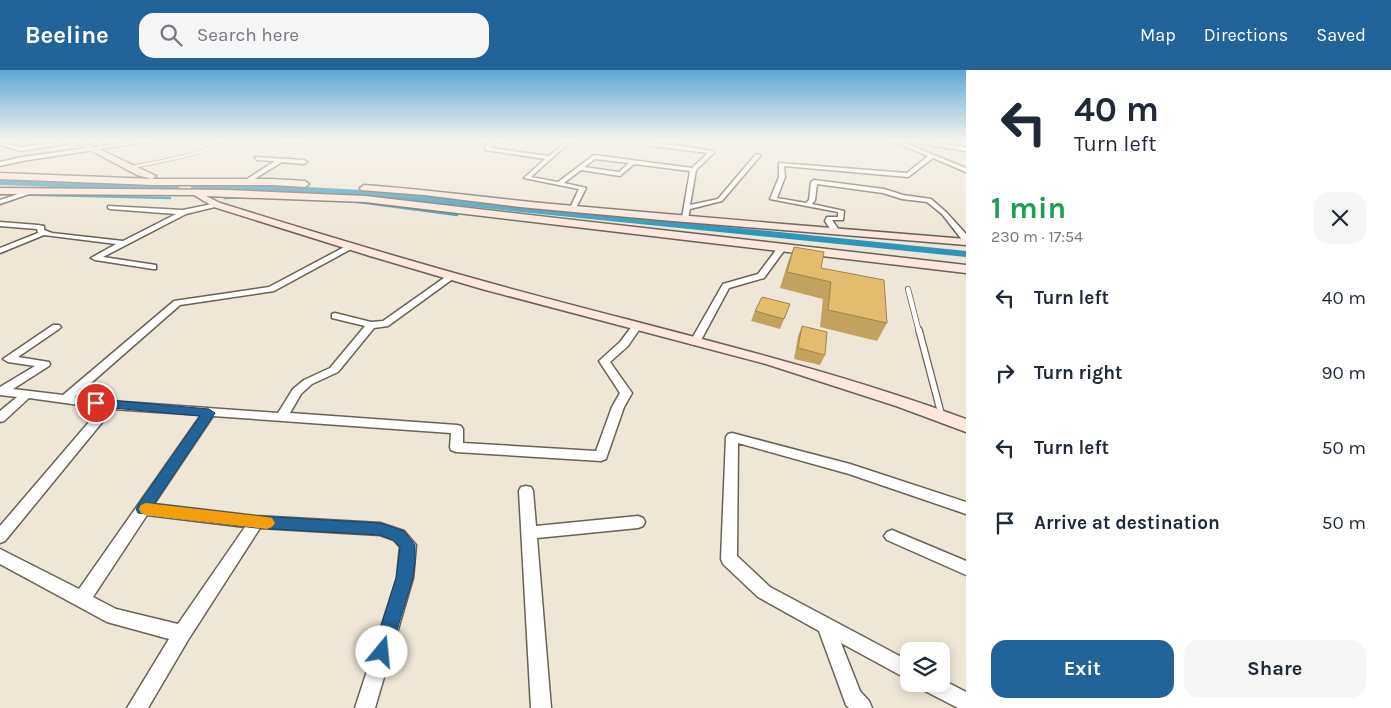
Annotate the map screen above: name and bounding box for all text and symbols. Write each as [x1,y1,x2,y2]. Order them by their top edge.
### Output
search box [139,13,489,58]
text: Beeline [25,21,109,49]
icon: search [157,21,185,49]
text: Search here [197,24,299,46]
text: Map [1140,24,1176,46]
text: Directions [1204,24,1288,46]
text: Saved [1316,24,1366,46]
text: 40 m [1074,89,1159,130]
icon: left [991,90,1056,155]
text: Turn left [1074,131,1157,157]
text: 1 min [991,190,1066,226]
button: close [1314,192,1366,244]
text: 230 m · 17:54 [991,227,1083,246]
icon: left [991,284,1019,312]
text: Turn left [1034,287,1109,309]
text: 40 m [1322,287,1366,309]
icon: right [991,359,1019,387]
text: Turn right [1034,362,1123,384]
text: 90 m [1321,362,1366,384]
pin [75,382,117,424]
icon: arrive [82,389,110,417]
icon: left [991,434,1019,462]
text: Turn left [1034,437,1109,459]
text: 50 m [1322,437,1366,459]
icon: arrive [991,509,1019,537]
text: Arrive at destination [1034,512,1220,534]
text: 50 m [1322,512,1366,534]
position arrow [355,625,407,677]
button: Exit [991,640,1174,698]
button: Share [1184,640,1366,698]
map controls [900,642,950,692]
button: layers [900,642,950,692]

